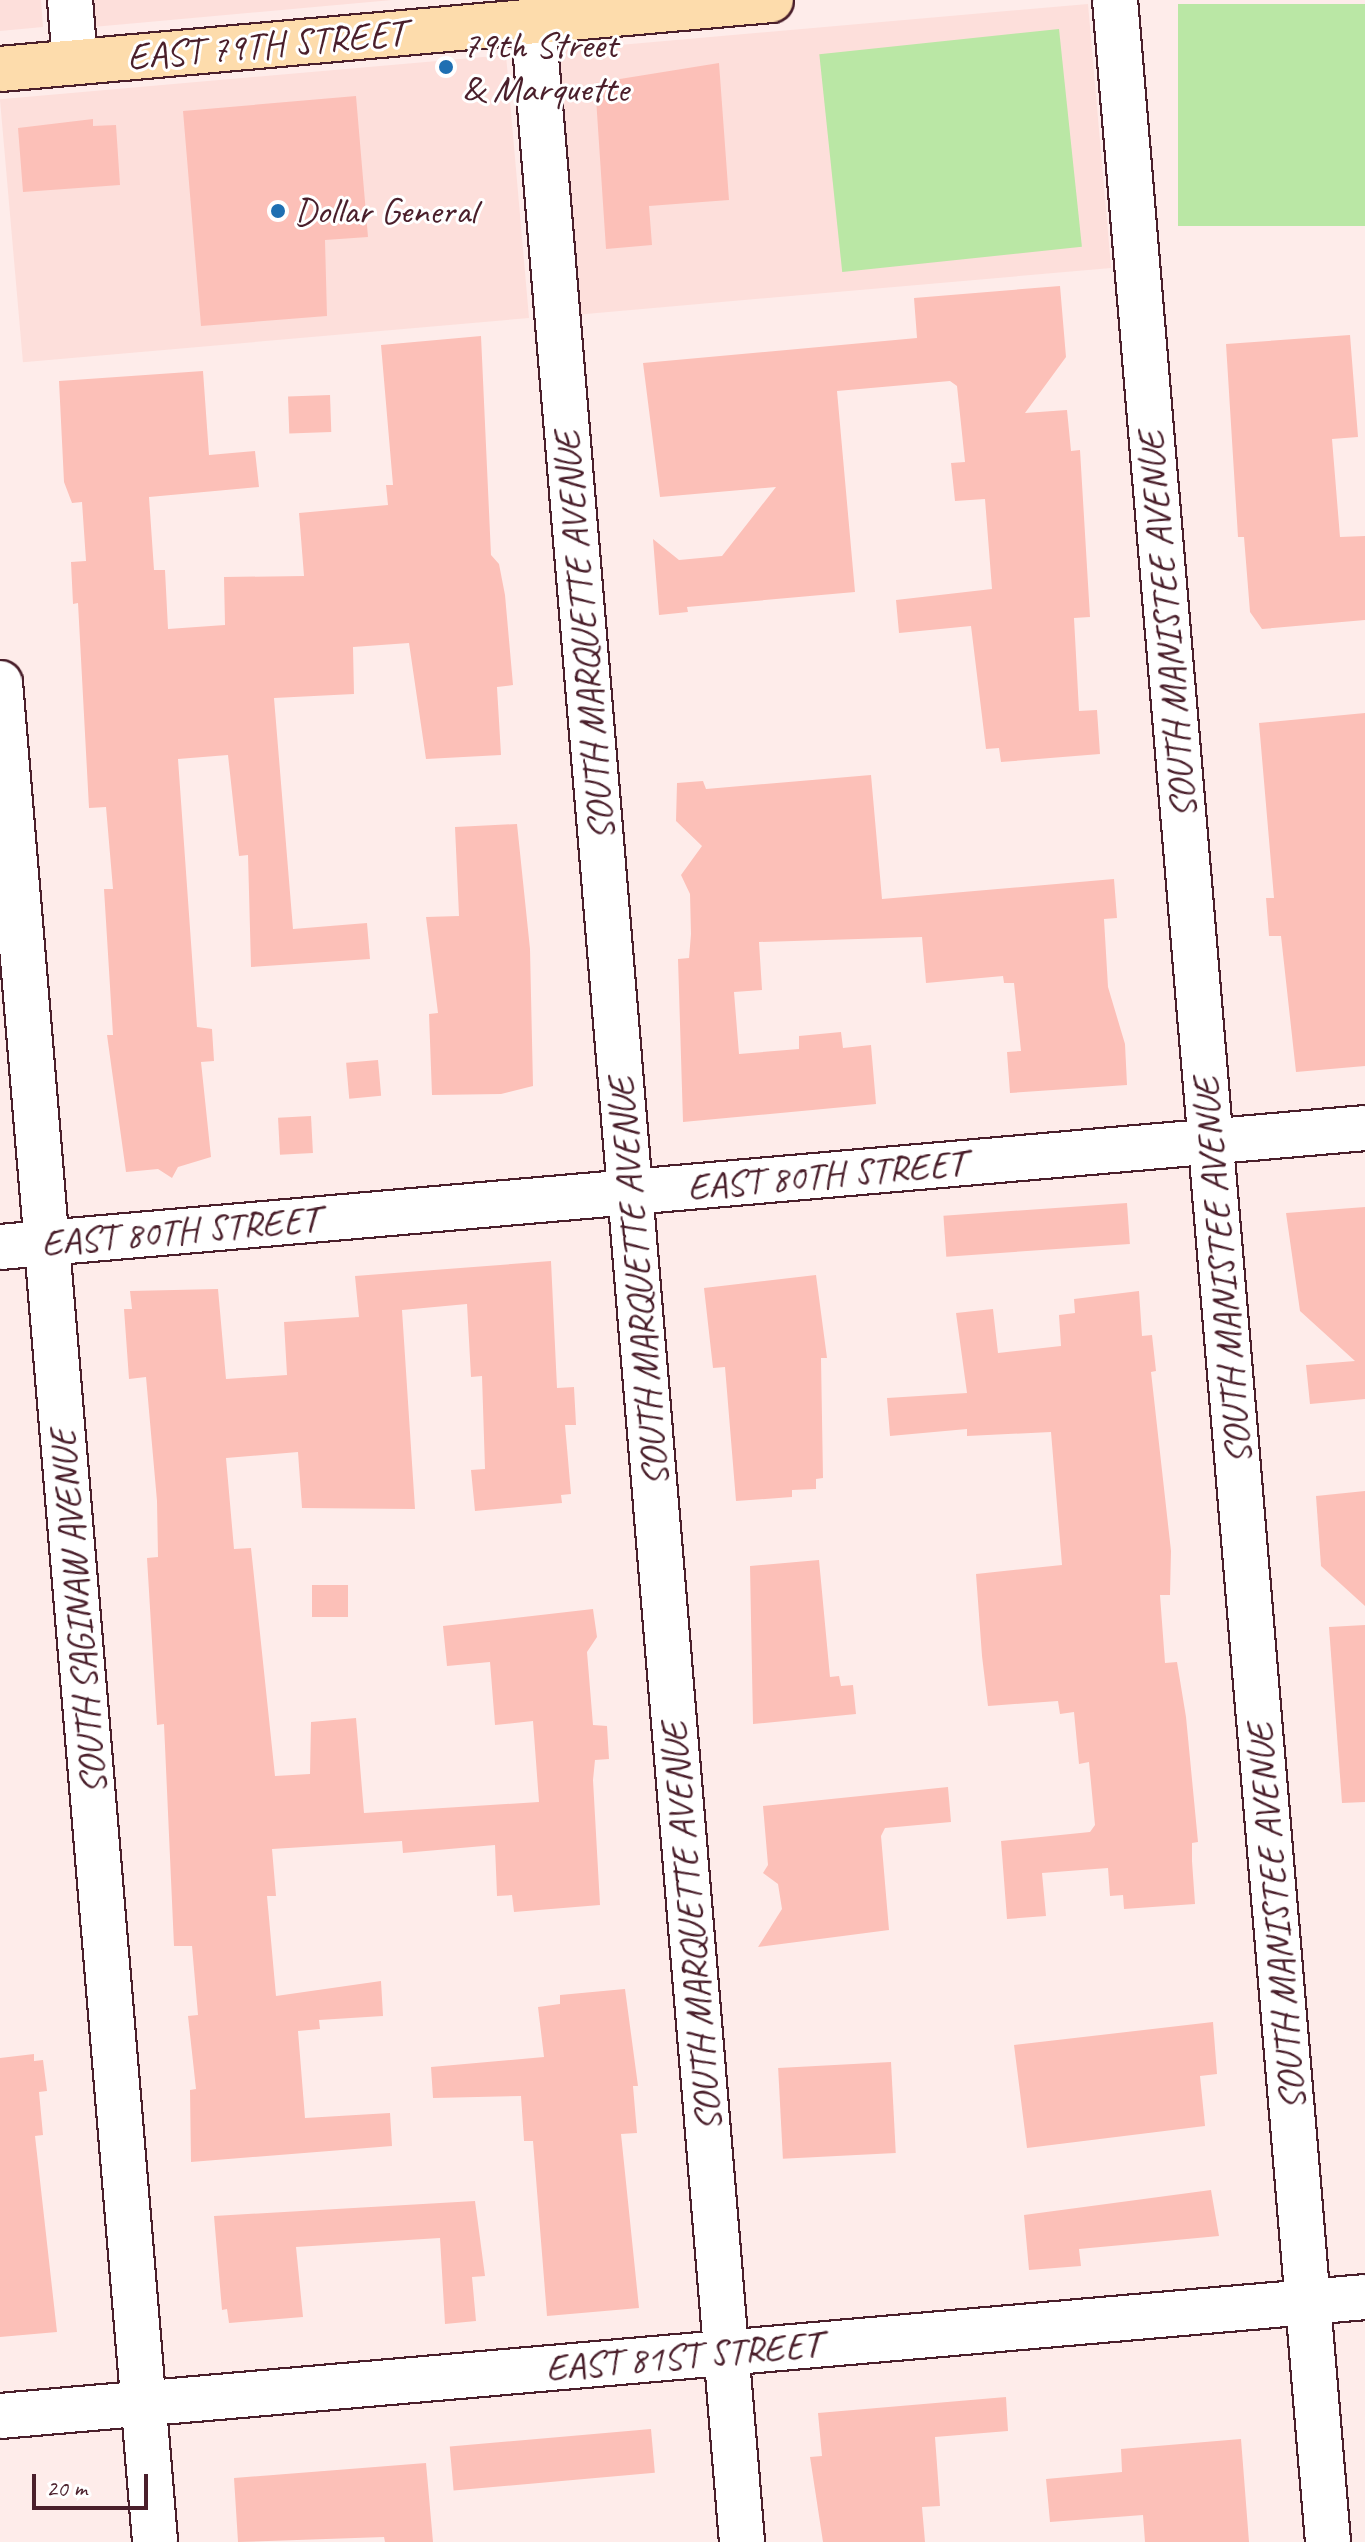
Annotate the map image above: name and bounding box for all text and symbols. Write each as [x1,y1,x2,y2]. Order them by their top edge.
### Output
street label: EAST 79TH STREET [126,10,406,80]
place label: 79th Street & Marquette [462,22,629,112]
marker: 79th Street & Marquette [437,58,455,76]
place label: Dollar General [294,188,477,234]
marker: Dollar General [269,202,287,220]
street label: SOUTH MANISTEE AVENUE [1127,430,1207,820]
street label: SOUTH MARQUETTE AVENUE [544,431,624,841]
street label: SOUTH MANISTEE AVENUE [1182,1076,1262,1466]
street label: SOUTH MARQUETTE AVENUE [598,1077,678,1487]
street label: EAST 80TH STREET [686,1140,966,1210]
street label: EAST 80TH STREET [40,1196,320,1266]
street label: SOUTH SAGINAW AVENUE [39,1427,117,1797]
street label: SOUTH MARQUETTE AVENUE [651,1722,731,2132]
street label: SOUTH MANISTEE AVENUE [1236,1722,1316,2112]
street label: EAST 81ST STREET [544,2321,822,2391]
scale bar [36,2458,152,2508]
text: 20 m [46,2473,87,2503]

